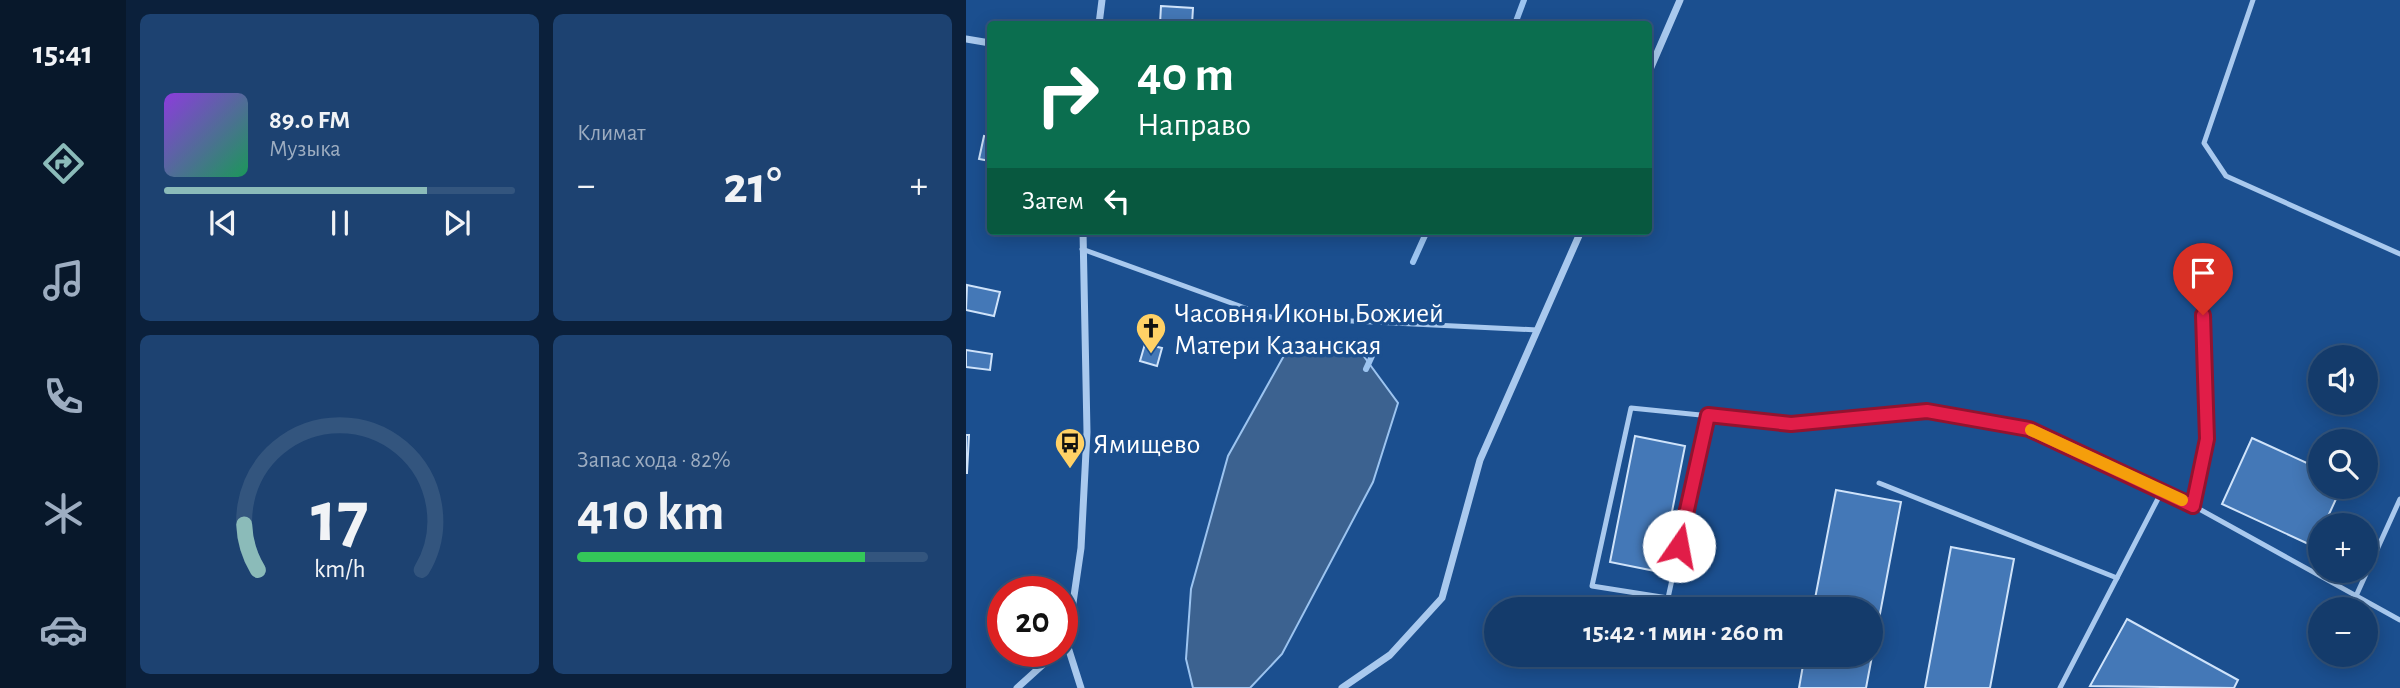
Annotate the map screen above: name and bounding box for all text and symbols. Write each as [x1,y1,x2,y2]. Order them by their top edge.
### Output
text: 15:41 [33,37,93,69]
icon: right [1022,49,1113,140]
text: 40 m [1137,51,1234,100]
text: 89.0 FM [269,107,350,133]
text: Направо [1137,109,1251,141]
text: Климат [577,122,646,145]
text: Музыка [269,138,341,161]
icon: directions [39,139,88,188]
text: 21° [723,160,782,212]
text: − [577,167,595,205]
text: + [910,167,928,205]
icon: left [1098,182,1136,220]
text: Затем [1022,188,1084,214]
icon: previous [204,204,242,242]
icon: pause [321,204,359,242]
icon: next [438,204,476,242]
pin [2173,243,2233,315]
icon: arrive [2184,254,2222,292]
icon: music [39,256,88,305]
place label: Часовня Иконы Божией Матери Казанская [1174,300,1444,360]
church icon: Часовня Иконы Божией Матери Казанская [1134,311,1168,355]
map controls [2308,345,2378,667]
button: sound [2308,345,2378,415]
icon: phone [39,372,88,421]
bus stop icon: Ямищево [1053,426,1087,470]
button: search [2308,429,2378,499]
place label: Ямищево [1093,431,1200,459]
text: Запас хода · 82% [577,449,731,472]
text: 17 [311,483,368,556]
text: 410 km [577,487,725,539]
icon: climate [39,489,88,538]
position arrow [1642,509,1716,583]
button: + [2308,513,2378,583]
text: km/h [314,557,365,582]
speed limit sign: 20 [987,576,1078,667]
button: − [2308,597,2378,667]
icon: car [39,605,88,654]
text: 15:42 · 1 мин · 260 m [1583,619,1784,645]

